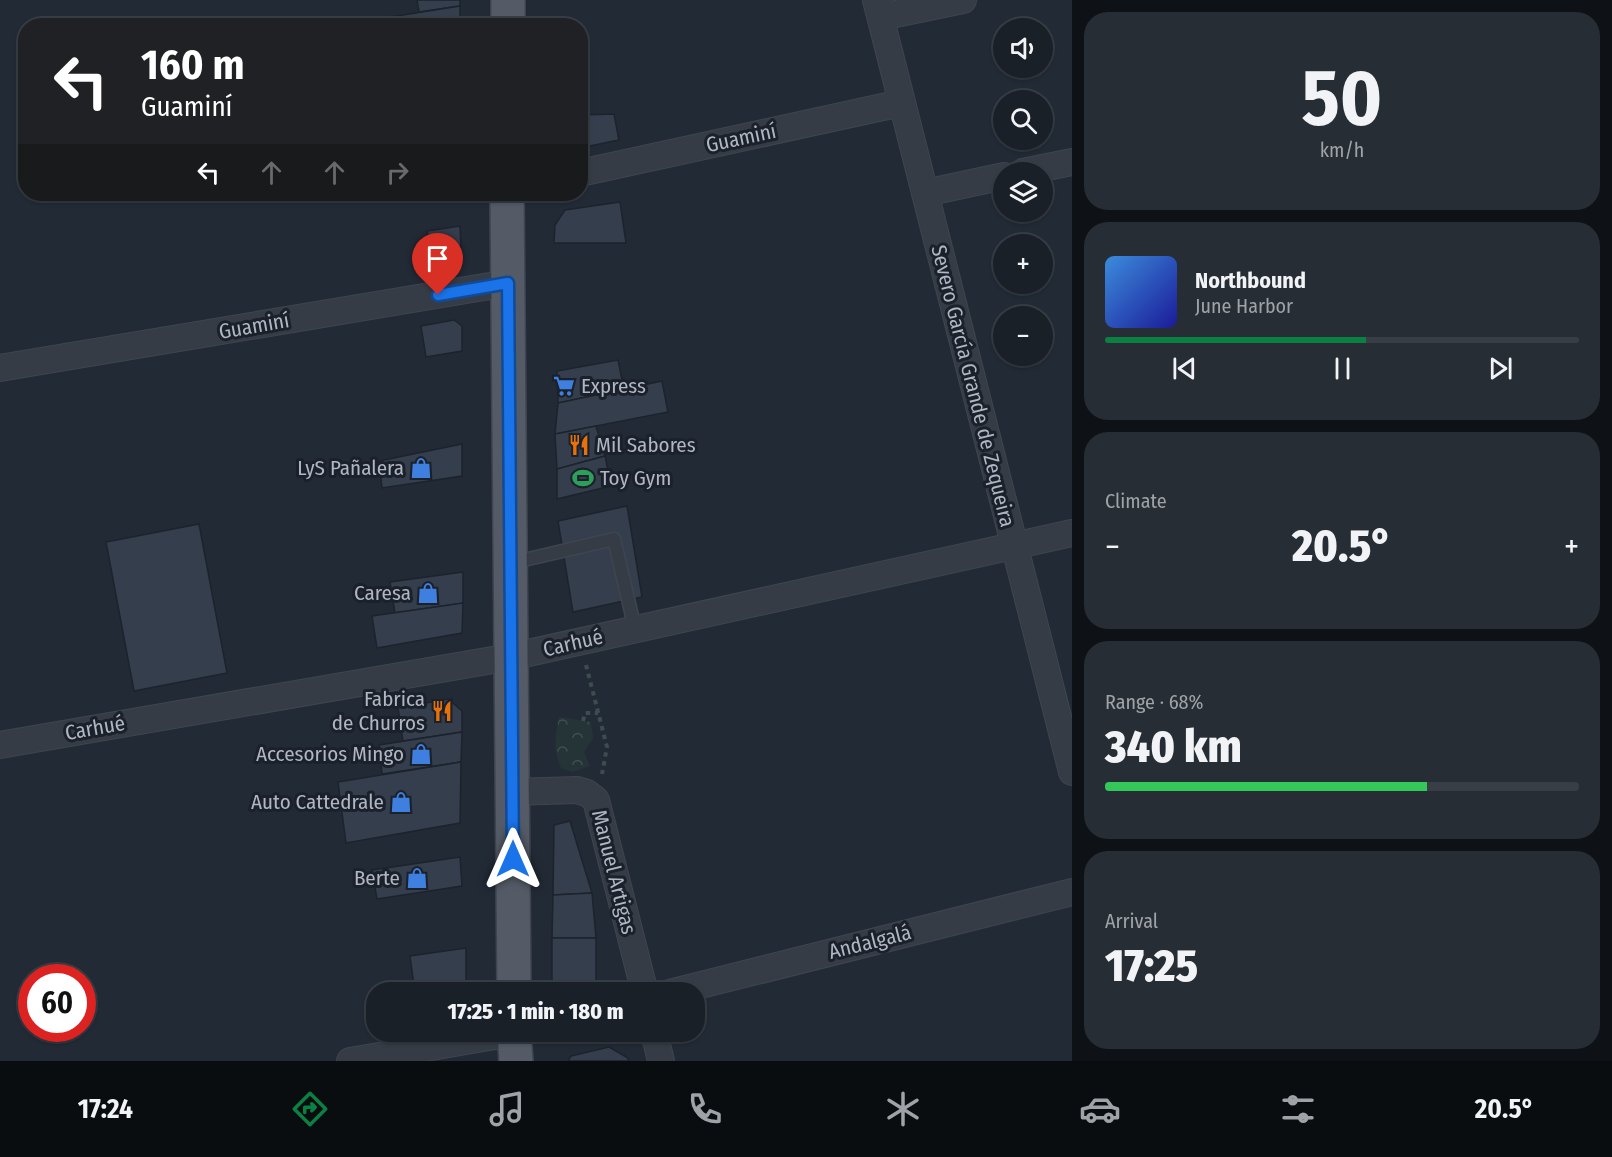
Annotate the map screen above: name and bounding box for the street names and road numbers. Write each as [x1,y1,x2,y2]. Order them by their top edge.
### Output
street label: Guaminí [704,118,778,158]
street label: Severo García Grande de Zequeira [925,242,1021,530]
street label: Guaminí [217,307,291,345]
street label: Carhué [541,624,605,662]
street label: Carhué [63,710,127,746]
street label: Manuel Artigas [586,807,642,937]
street label: Andalgalá [826,919,914,965]

